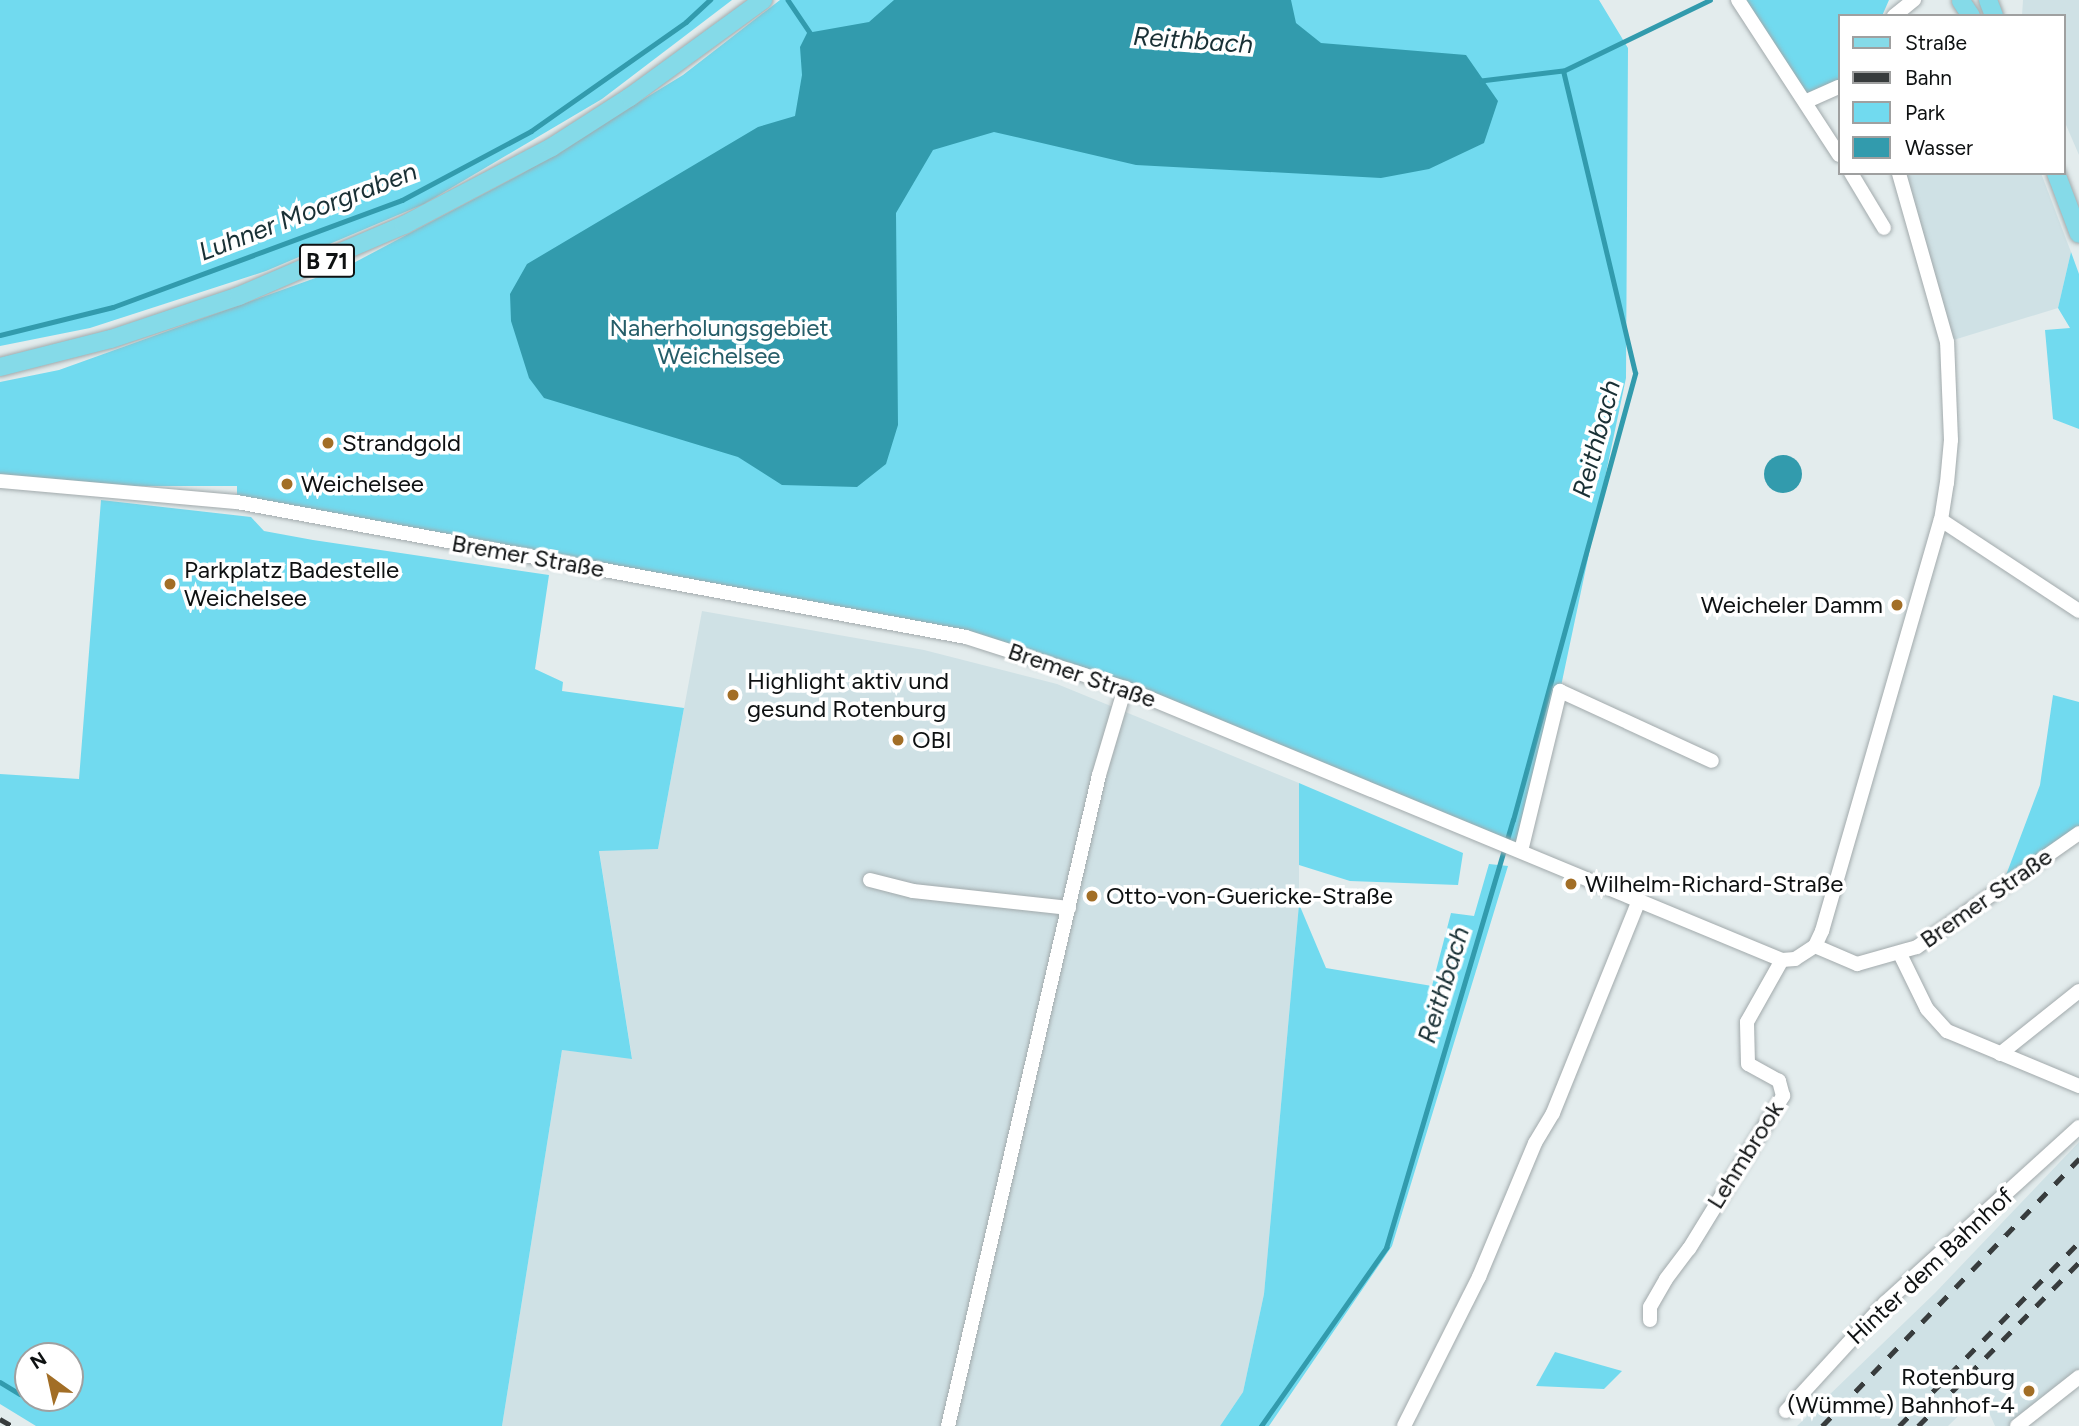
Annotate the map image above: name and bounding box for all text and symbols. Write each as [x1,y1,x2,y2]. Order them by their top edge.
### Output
legend [1838,14,2065,175]
water label: Reithbach [1132,21,1254,61]
text: Straße [1905,30,1967,55]
text: Bahn [1905,65,1952,90]
text: Park [1905,100,1945,125]
text: Wasser [1905,135,1973,160]
water label: Luhner Moorgraben [195,156,421,268]
road number: B 71 [297,242,357,280]
park label: Naherholungsgebiet Weichelsee [609,314,829,370]
water label: Reithbach [1566,377,1628,501]
place label: Strandgold [342,429,461,457]
marker: Strandgold [320,435,336,451]
place label: Weichelsee [301,470,424,498]
marker: Weichelsee [279,476,295,492]
street label: Bremer Straße [450,528,606,584]
place label: Parkplatz Badestelle Weichelsee [184,556,399,612]
marker: Parkplatz Badestelle Weichelsee [162,576,178,592]
place label: Weicheler Damm [1701,591,1883,619]
marker: Weicheler Damm [1889,597,1905,613]
street label: Bremer Straße [1004,636,1160,714]
place label: Highlight aktiv und gesund Rotenburg [747,667,949,723]
marker: Highlight aktiv und gesund Rotenburg [725,687,741,703]
place label: OBI [912,726,952,754]
marker: OBI [890,732,906,748]
street label: Bremer Straße [1915,842,2057,954]
place label: Wilhelm-Richard-Straße [1585,870,1843,898]
marker: Wilhelm-Richard-Straße [1563,876,1579,892]
place label: Otto-von-Guericke-Straße [1106,882,1393,910]
marker: Otto-von-Guericke-Straße [1084,888,1100,904]
water label: Reithbach [1411,923,1477,1047]
street label: Lehmbrook [1701,1096,1789,1214]
street label: Hinter dem Bahnhof [1841,1182,2019,1350]
north arrow [14,1342,84,1412]
text: N [26,1347,51,1374]
place label: Rotenburg (Wümme) Bahnhof-4 [1787,1363,2015,1419]
marker: Rotenburg (Wümme) Bahnhof-4 [2021,1383,2037,1399]

